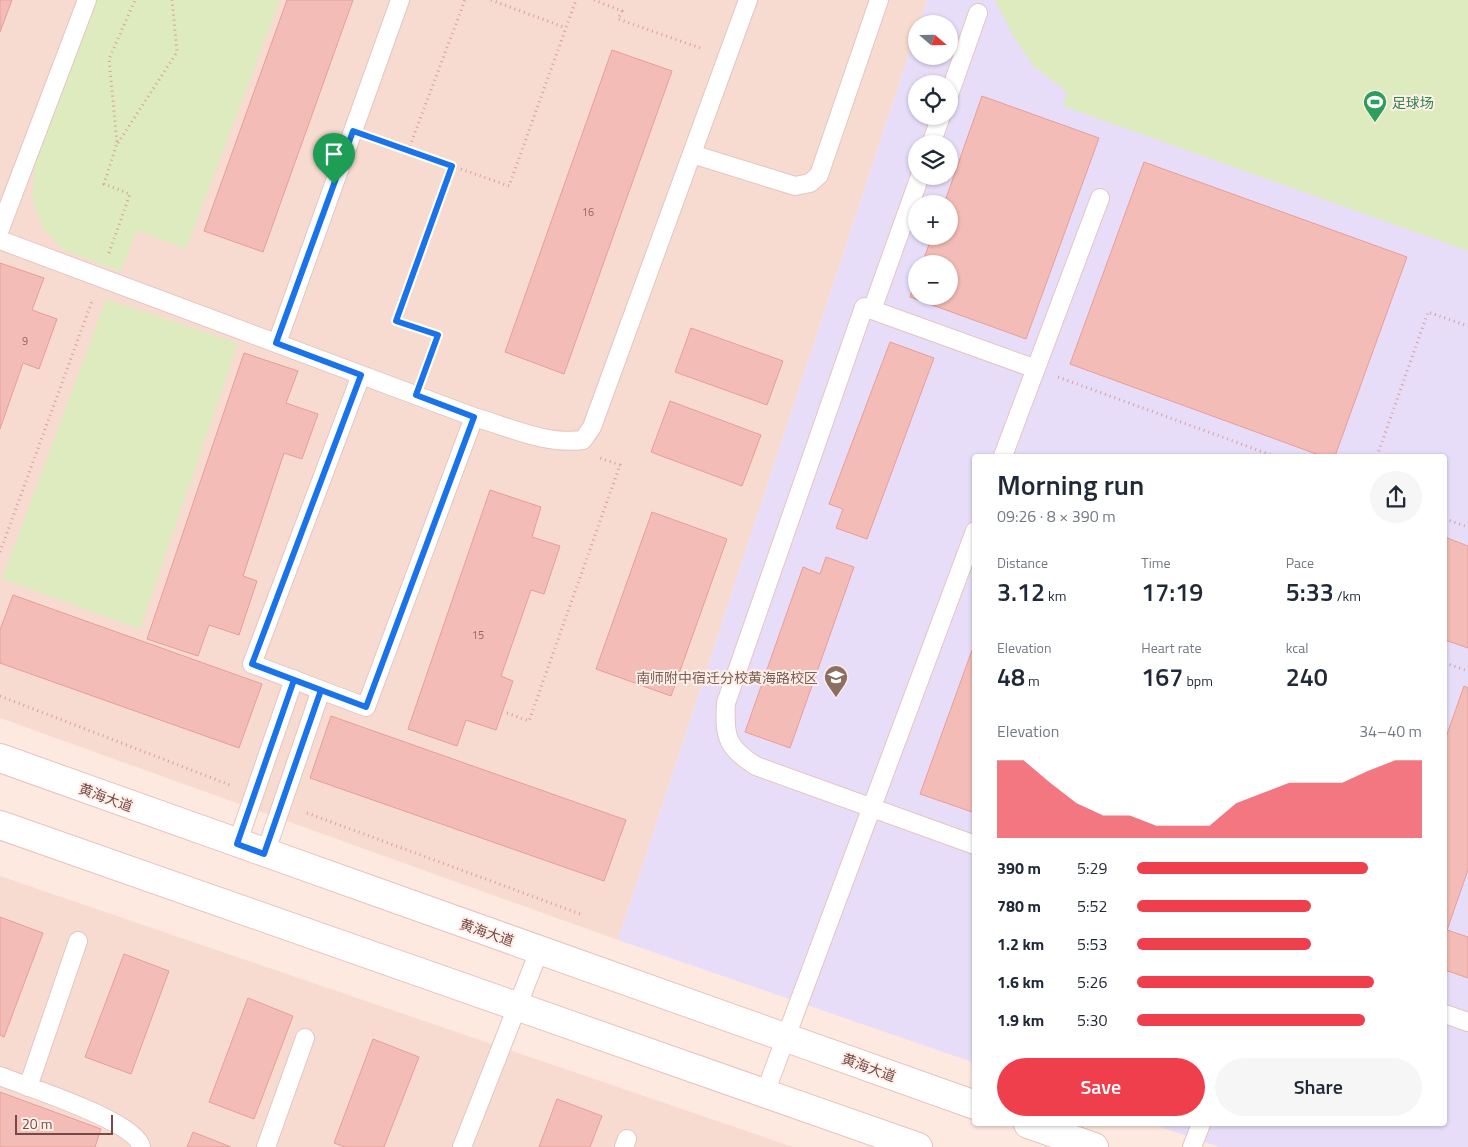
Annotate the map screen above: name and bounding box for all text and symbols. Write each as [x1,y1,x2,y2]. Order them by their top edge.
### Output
north arrow [908,15,958,65]
map controls [908,15,958,305]
button: locate [908,75,958,125]
sports icon: 足球场 [1362,89,1388,123]
place label: 足球场 [1392,92,1434,113]
pin [313,133,355,184]
button: layers [908,135,958,185]
icon: arrive [320,140,348,168]
button: + [908,195,958,245]
house number: 16 [582,204,594,220]
button: − [908,255,958,305]
house number: 9 [22,333,28,349]
text: Morning run [997,463,1144,506]
button: share [1370,471,1422,523]
text: 09:26 · 8 × 390 m [997,504,1116,528]
text: Distance [997,552,1048,573]
text: Time [1141,552,1171,573]
text: Pace [1286,552,1314,573]
text: 3.12 [997,573,1045,611]
text: 17:19 [1141,573,1203,611]
text: 5:33 [1286,573,1334,611]
text: km [1045,585,1066,606]
text: /km [1334,585,1361,606]
house number: 15 [472,627,484,643]
text: Elevation [997,637,1051,658]
text: Heart rate [1141,637,1201,658]
text: kcal [1286,637,1309,658]
text: 48 [997,658,1025,696]
text: 167 [1141,658,1183,696]
text: 240 [1286,658,1328,696]
school or university icon: 南师附中宿迁分校黄海路校区 [823,664,849,698]
place label: 南师附中宿迁分校黄海路校区 [636,667,818,688]
text: m [1025,670,1040,691]
text: bpm [1183,670,1213,691]
text: Elevation [997,719,1059,743]
text: 34–40 m [1359,719,1422,743]
street label: 黄海大道 [76,778,136,816]
text: 390 m [997,856,1041,880]
text: 5:29 [1077,856,1107,880]
text: 780 m [997,894,1041,918]
text: 5:52 [1077,894,1107,918]
street label: 黄海大道 [457,913,517,951]
text: 1.2 km [997,932,1044,956]
text: 5:53 [1077,932,1107,956]
text: 1.6 km [997,970,1044,994]
text: 5:26 [1077,970,1107,994]
text: 1.9 km [997,1008,1044,1032]
text: 5:30 [1077,1008,1107,1032]
street label: 黄海大道 [839,1048,899,1086]
button: Save [997,1058,1205,1116]
button: Share [1215,1058,1422,1116]
scale bar [15,1112,112,1135]
text: 20 m [22,1113,52,1134]

